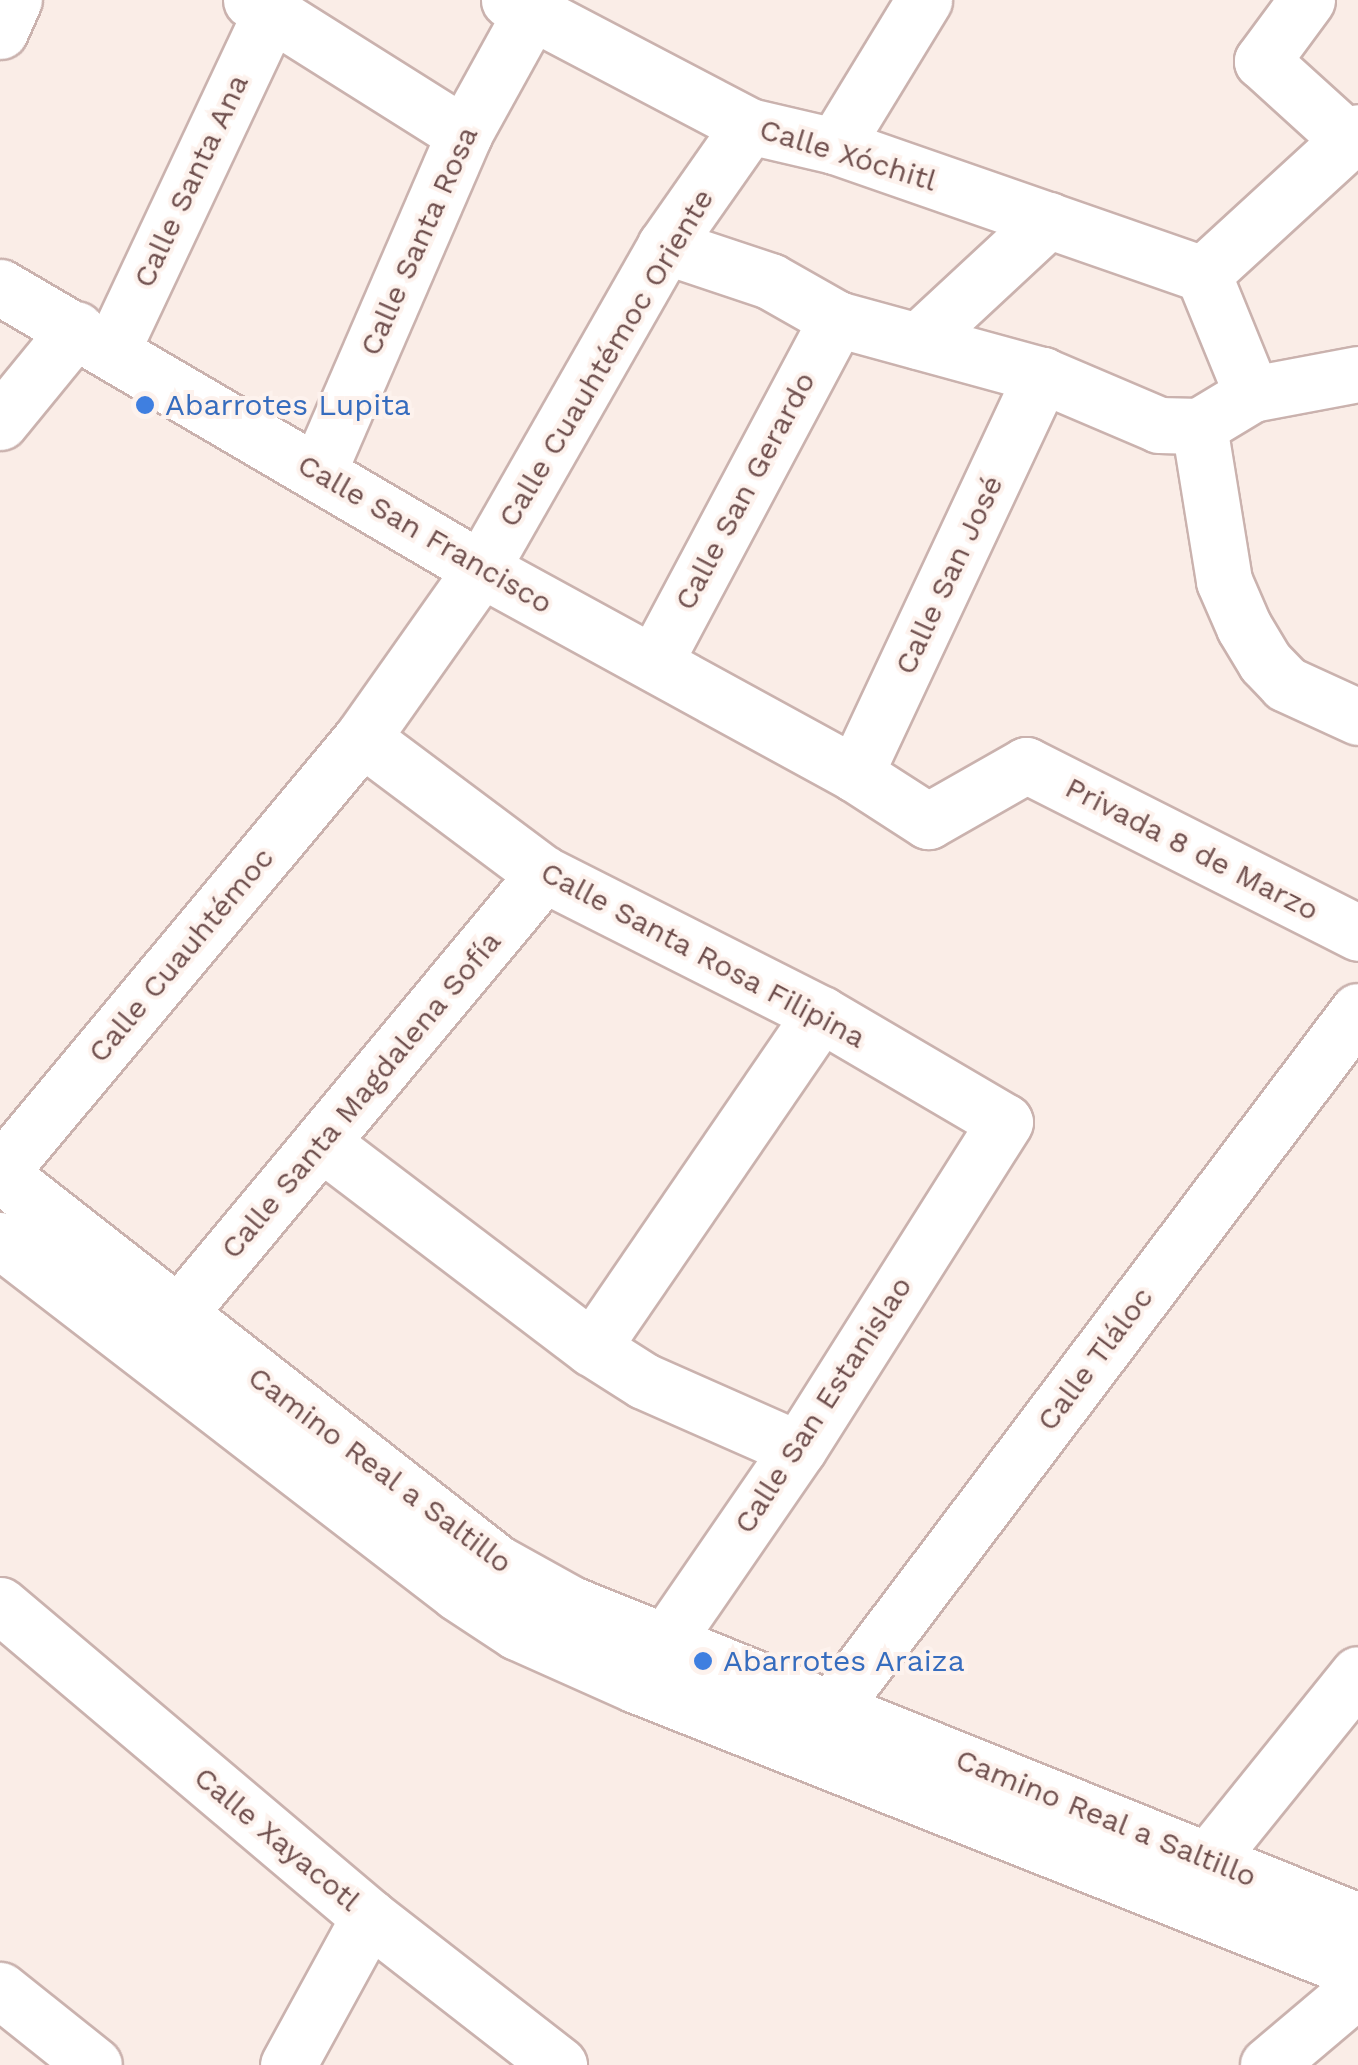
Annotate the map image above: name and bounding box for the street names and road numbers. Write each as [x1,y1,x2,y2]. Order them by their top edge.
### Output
street label: Calle Santa Ana [125,68,257,294]
street label: Calle Xóchitl [755,111,941,199]
street label: Calle Santa Rosa [352,121,486,361]
street label: Calle Cuauhtémoc Oriente [491,182,721,534]
street label: Calle San Gerardo [667,366,823,616]
street label: Calle San Francisco [291,446,559,622]
street label: Calle San José [887,469,1011,681]
street label: Privada 8 de Marzo [1059,769,1325,929]
street label: Calle Cuauhtémoc [81,840,281,1070]
street label: Calle Santa Rosa Filipina [534,854,872,1056]
street label: Calle Santa Magdalena Sofía [213,923,509,1267]
street label: Calle San Estanislao [726,1270,920,1540]
street label: Calle Tláloc [1029,1280,1161,1438]
street label: Camino Real a Saltillo [240,1359,520,1581]
street label: Camino Real a Saltillo [950,1741,1262,1895]
street label: Calle Xayacotl [187,1759,367,1919]

